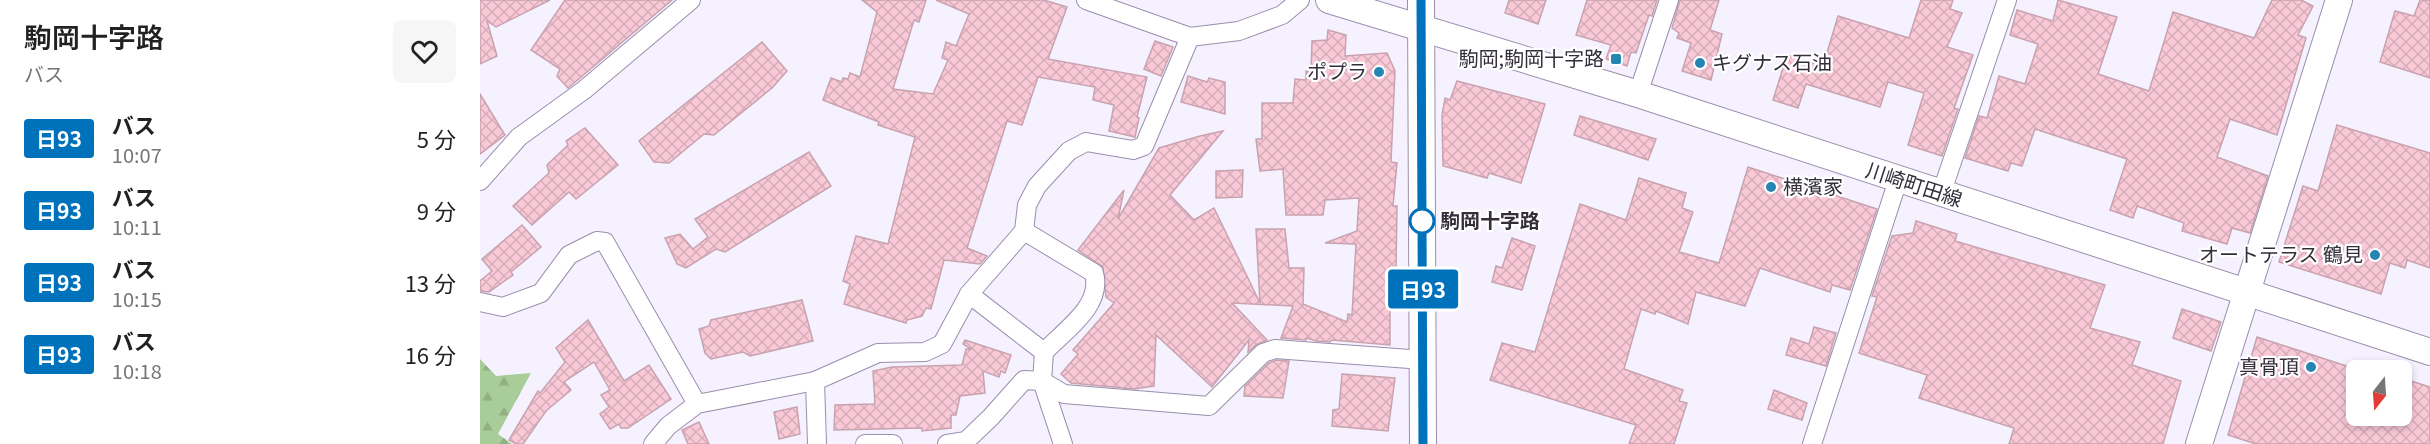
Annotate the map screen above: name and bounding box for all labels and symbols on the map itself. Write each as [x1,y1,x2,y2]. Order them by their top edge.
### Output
place label: 駒岡;駒岡十字路 [1458,43,1604,72]
place label: キグナス石油 [1712,47,1832,76]
marker: 駒岡;駒岡十字路 [1609,52,1623,66]
place label: ポプラ [1307,56,1367,85]
marker: キグナス石油 [1693,56,1707,70]
marker: ポプラ [1372,65,1386,79]
street label: 川崎町田線 [1862,154,1966,213]
place label: 横濱家 [1783,171,1843,200]
marker: 横濱家 [1764,180,1778,194]
place label: 駒岡十字路 [1440,205,1540,234]
marker: 駒岡十字路 [1409,208,1435,234]
place label: オートテラス 鶴見 [2199,239,2363,268]
marker: オートテラス 鶴見 [2368,248,2382,262]
line badge: 日93 [1388,270,1458,308]
place label: 真骨頂 [2239,351,2299,380]
marker: 真骨頂 [2304,360,2318,374]
north arrow [2346,360,2412,426]

